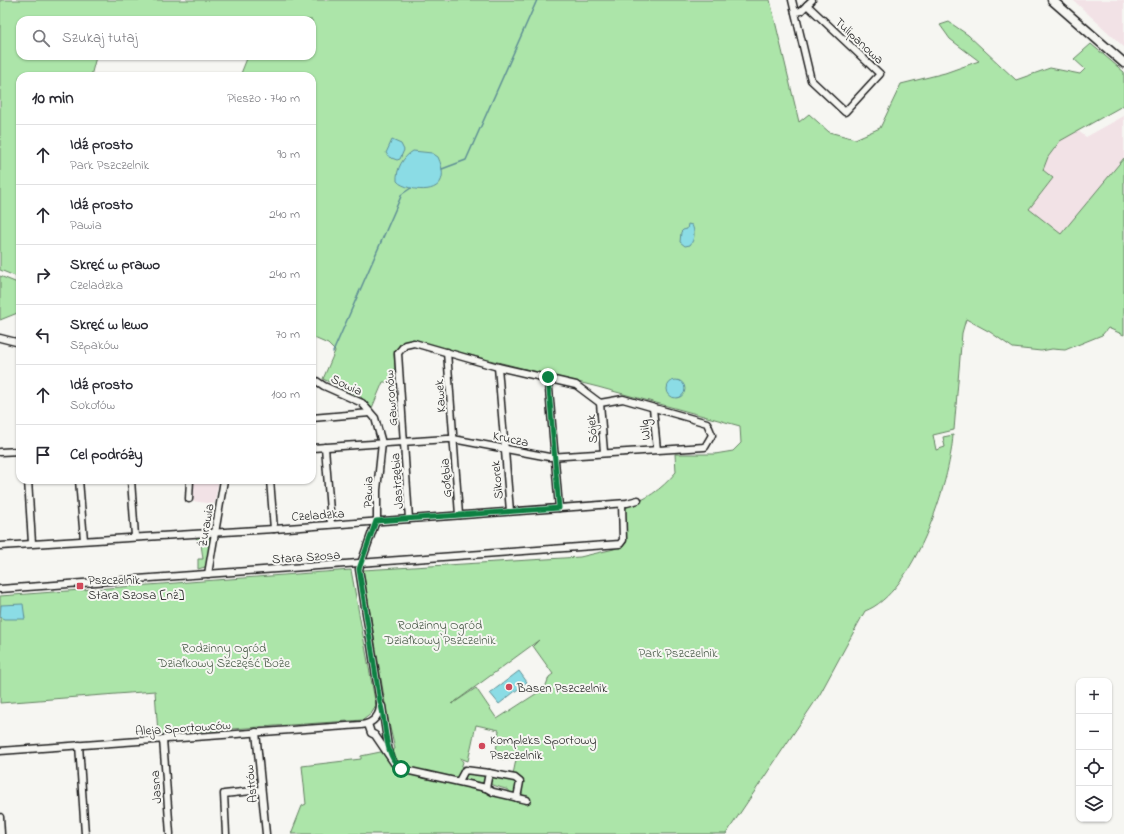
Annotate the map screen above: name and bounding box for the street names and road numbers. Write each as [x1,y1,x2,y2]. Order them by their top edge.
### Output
street label: Tulipanowa [830,13,888,69]
street label: Gawronów [380,369,403,427]
street label: Sowia [327,370,365,401]
street label: Kawek [430,378,451,413]
street label: Sójek [582,413,603,444]
street label: Wilg [635,418,657,441]
street label: Krucza [491,426,530,453]
street label: Jastrzębia [386,452,409,509]
street label: Gołębia [436,458,457,498]
street label: Sikorek [486,459,509,500]
street label: Pawia [358,476,379,508]
street label: Żurawia [193,502,220,548]
street label: Czeladzka [291,504,345,527]
street label: Stara Szosa [271,546,341,569]
street label: Aleja Sportowców [135,716,232,741]
street label: Astrów [240,763,263,804]
street label: Jasna [146,770,167,804]

